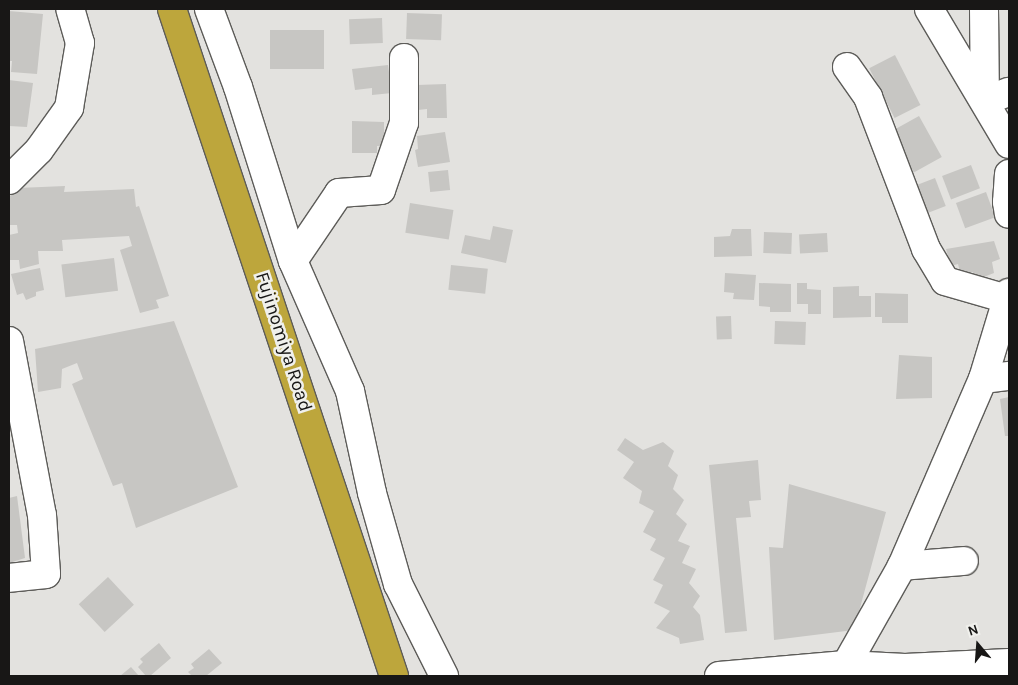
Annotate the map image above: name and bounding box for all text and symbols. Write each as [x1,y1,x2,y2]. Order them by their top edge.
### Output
street label: Fujinomiya Road [250,269,316,415]
north arrow [953,620,1003,670]
text: N [966,621,981,640]

